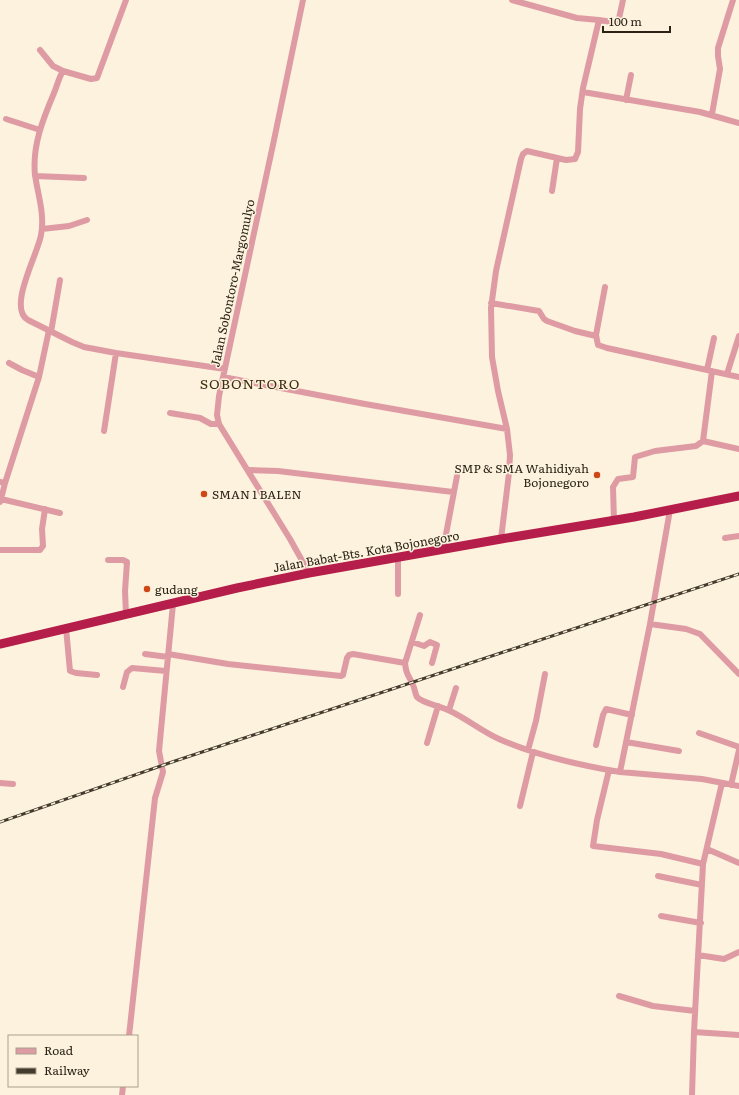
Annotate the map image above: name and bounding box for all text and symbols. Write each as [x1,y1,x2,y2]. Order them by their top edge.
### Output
scale bar [603,8,670,34]
text: 100 m [609,12,642,30]
street label: Jalan Sobontoro-Margomulyo [205,198,259,368]
district label: SOBONTORO [200,373,300,393]
place label: SMP & SMA Wahidiyah Bojonegoro [454,459,589,491]
marker: SMP & SMA Wahidiyah Bojonegoro [592,470,602,480]
place label: SMAN 1 BALEN [212,485,302,503]
marker: SMAN 1 BALEN [199,489,209,499]
street label: Jalan Babat-Bts. Kota Bojonegoro [271,526,461,576]
place label: gudang [155,580,198,598]
marker: gudang [142,584,152,594]
legend [8,1035,138,1087]
text: Road [44,1041,74,1059]
text: Railway [44,1061,90,1079]

